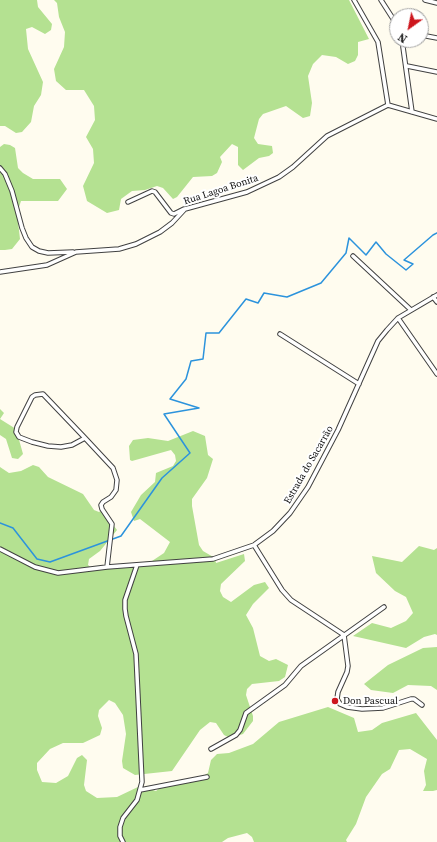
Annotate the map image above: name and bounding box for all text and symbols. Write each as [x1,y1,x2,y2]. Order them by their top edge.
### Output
north arrow [389,8,429,48]
text: N [395,29,410,46]
street label: Rua Lagoa Bonita [182,172,260,208]
street label: Estrada do Sacarrão [282,424,336,506]
place label: Don Pascual [343,695,398,707]
marker: Don Pascual [330,696,340,706]

